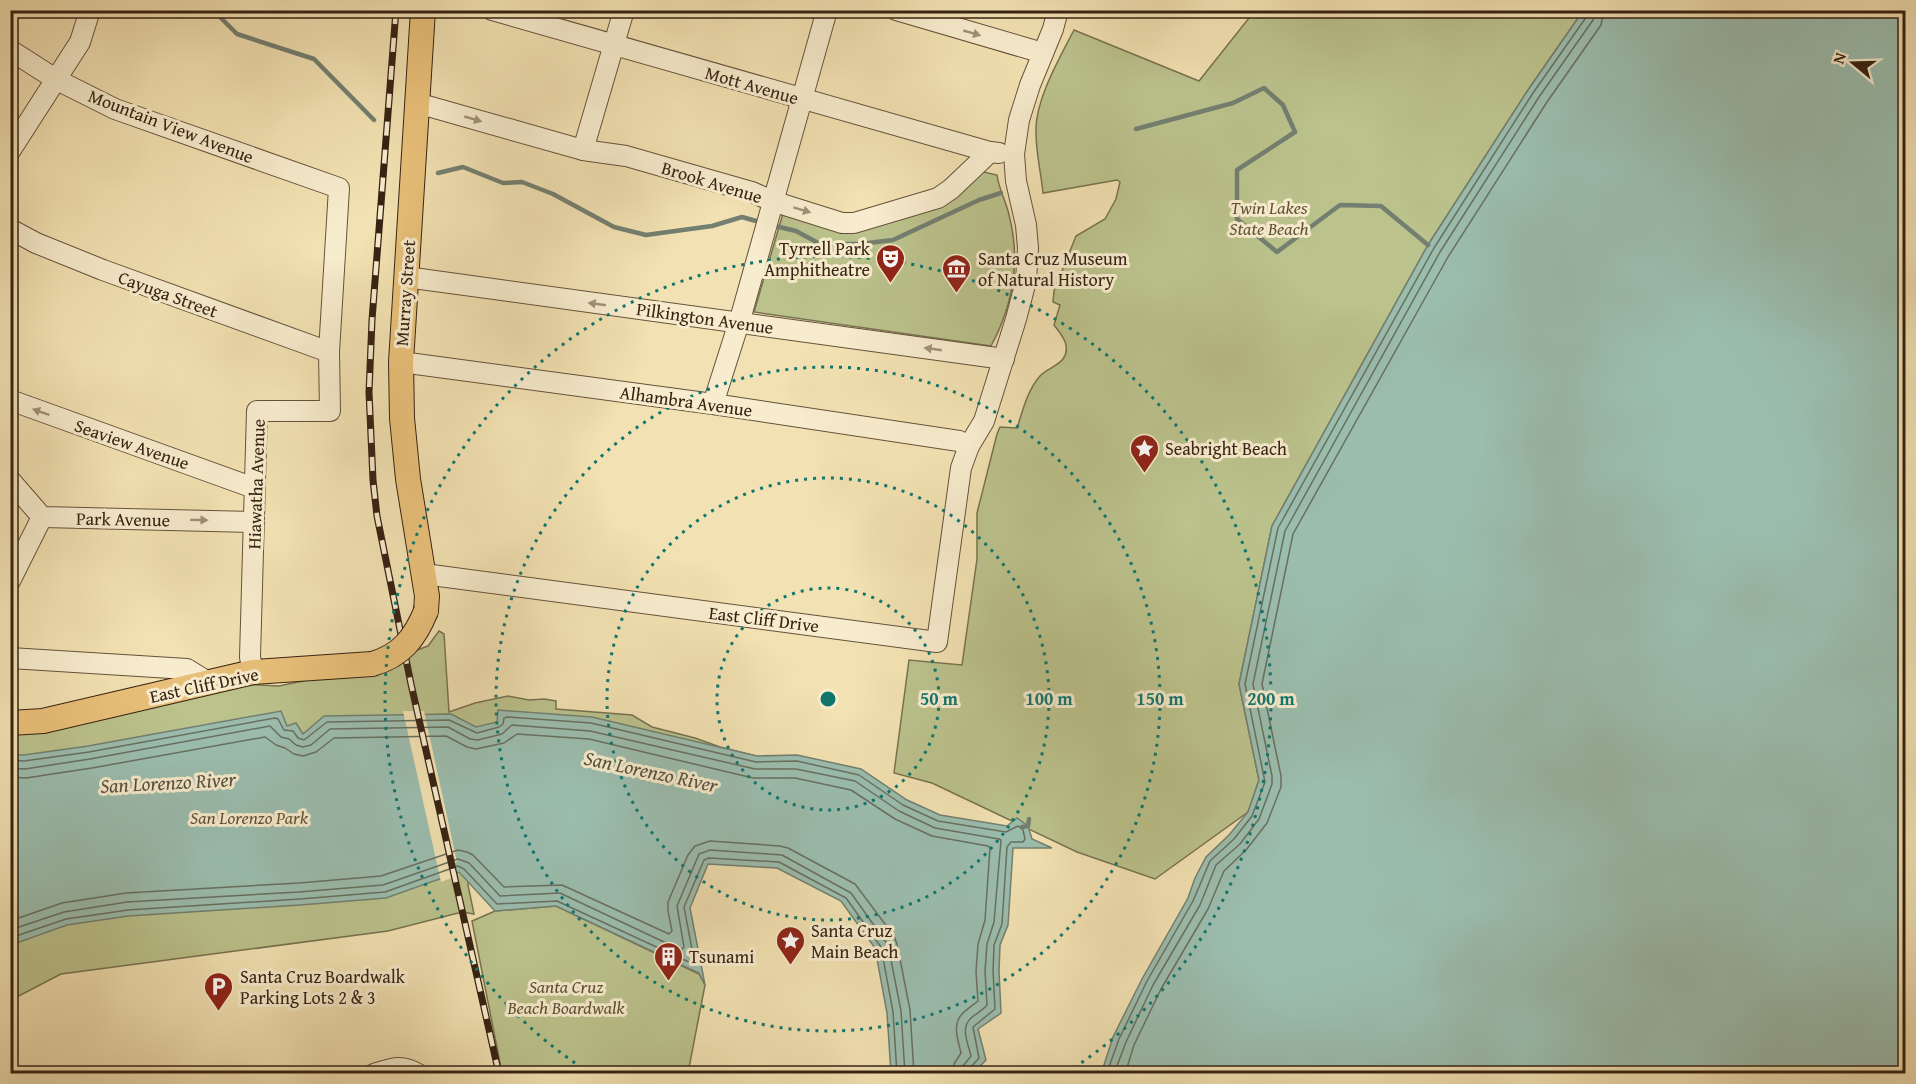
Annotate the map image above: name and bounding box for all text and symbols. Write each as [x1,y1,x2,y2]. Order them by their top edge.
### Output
one-way arrow [963,29,981,38]
north arrow [1823,33,1883,93]
text: N [1826,49,1852,67]
street label: Mott Avenue [702,59,802,111]
street label: Mountain View Avenue [84,82,258,170]
one-way arrow [464,115,482,124]
street label: Brook Avenue [658,154,766,210]
park label: Twin Lakes State Beach [1229,194,1309,242]
one-way arrow [793,206,811,215]
place label: Tyrrell Park Amphitheatre [764,235,871,283]
street label: Murray Street [388,238,422,347]
theatre icon: Tyrrell Park Amphitheatre [875,242,907,284]
place label: Santa Cruz Museum of Natural History [978,245,1128,293]
museum icon: Santa Cruz Museum of Natural History [941,252,973,294]
street label: Cayuga Street [115,264,222,325]
street label: Pilkington Avenue [635,295,775,341]
one-way arrow [588,299,607,308]
one-way arrow [923,345,942,354]
street label: Alhambra Avenue [618,378,754,424]
one-way arrow [32,407,50,416]
street label: Seaview Avenue [71,412,193,476]
street label: Hiawatha Avenue [240,418,272,550]
place icon: Seabright Beach [1128,432,1160,474]
place label: Seabright Beach [1165,435,1287,462]
street label: Park Avenue [76,505,170,533]
one-way arrow [189,515,208,525]
street label: East Cliff Drive [707,599,821,639]
street label: East Cliff Drive [147,660,261,710]
text: 50 m [920,685,959,712]
text: 100 m [1025,685,1073,712]
text: 150 m [1136,685,1184,712]
text: 200 m [1247,685,1295,712]
centre of rings [818,689,838,709]
water label: San Lorenzo River [582,743,721,799]
water label: San Lorenzo River [99,764,237,800]
park label: San Lorenzo Park [190,804,309,831]
place label: Santa Cruz Main Beach [811,917,898,965]
place icon: Santa Cruz Main Beach [774,924,806,966]
building icon: Tsunami [652,940,684,982]
place label: Tsunami [689,943,754,970]
place label: Santa Cruz Boardwalk Parking Lots 2 & 3 [240,963,406,1011]
parking icon: Santa Cruz Boardwalk Parking Lots 2 & 3 [203,970,235,1012]
park label: Santa Cruz Beach Boardwalk [506,973,625,1021]

